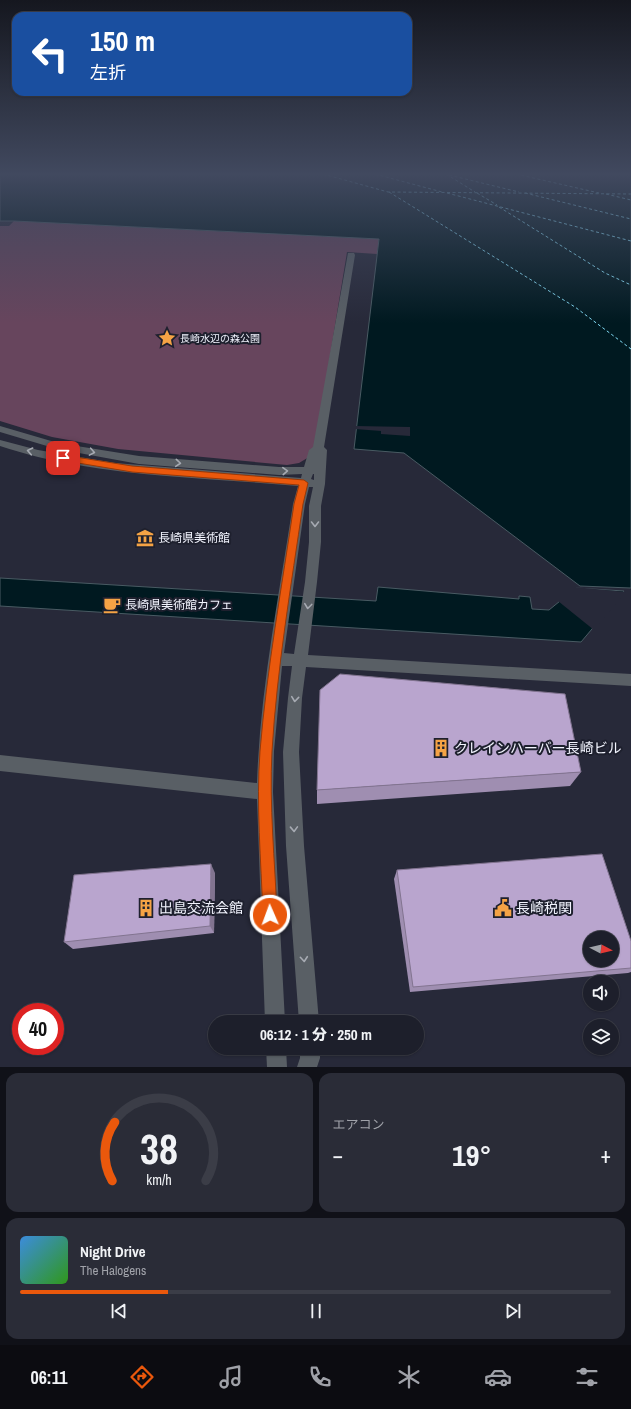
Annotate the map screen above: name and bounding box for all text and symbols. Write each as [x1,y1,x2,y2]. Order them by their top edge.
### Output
text: 150 m [90,22,155,60]
icon: left [24,28,76,80]
text: 左折 [90,60,126,85]
place icon: 長崎水辺の森公園 [157,328,177,348]
place label: 長崎水辺の森公園 [180,332,260,345]
pin [46,441,80,475]
icon: arrive [52,447,74,469]
one-way arrow [27,448,33,456]
one-way arrow [89,448,95,456]
one-way arrow [175,459,181,468]
one-way arrow [282,466,288,475]
one-way arrow [311,521,319,527]
museum icon: 長崎県美術館 [135,528,155,548]
place label: 長崎県美術館 [158,530,230,546]
cafe icon: 長崎県美術館カフェ [102,595,122,615]
place label: 長崎県美術館カフェ [125,597,233,613]
one-way arrow [304,603,313,609]
one-way arrow [291,696,300,702]
building icon: クレインハーバー長崎ビル [431,738,451,758]
place label: クレインハーバー長崎ビル [454,739,622,757]
one-way arrow [290,826,298,832]
position arrow [249,894,291,936]
building icon: 出島交流会館 [136,898,156,918]
public building icon: 長崎税関 [493,898,513,918]
place label: 出島交流会館 [159,899,243,917]
place label: 長崎税関 [516,899,572,917]
north arrow [583,931,619,967]
map controls [583,931,619,1055]
one-way arrow [299,956,308,962]
button: sound [583,975,619,1011]
speed limit sign: 40 [12,1003,64,1055]
button: layers [583,1019,619,1055]
text: 06:12 · 1 分 · 250 m [260,1024,372,1045]
text: エアコン [333,1116,385,1133]
text: 38 [140,1120,178,1176]
text: 19° [452,1135,491,1175]
text: − [333,1140,343,1170]
text: + [600,1140,611,1170]
text: km/h [147,1169,172,1188]
text: Night Drive [80,1241,146,1262]
text: The Halogens [80,1262,146,1279]
icon: previous [108,1300,130,1322]
icon: pause [305,1300,327,1322]
icon: next [502,1300,524,1322]
icon: directions [128,1363,156,1391]
icon: music [217,1363,245,1391]
icon: phone [306,1363,334,1391]
icon: climate [395,1363,423,1391]
icon: car [484,1363,512,1391]
icon: filters [573,1363,601,1391]
text: 06:11 [30,1365,67,1390]

